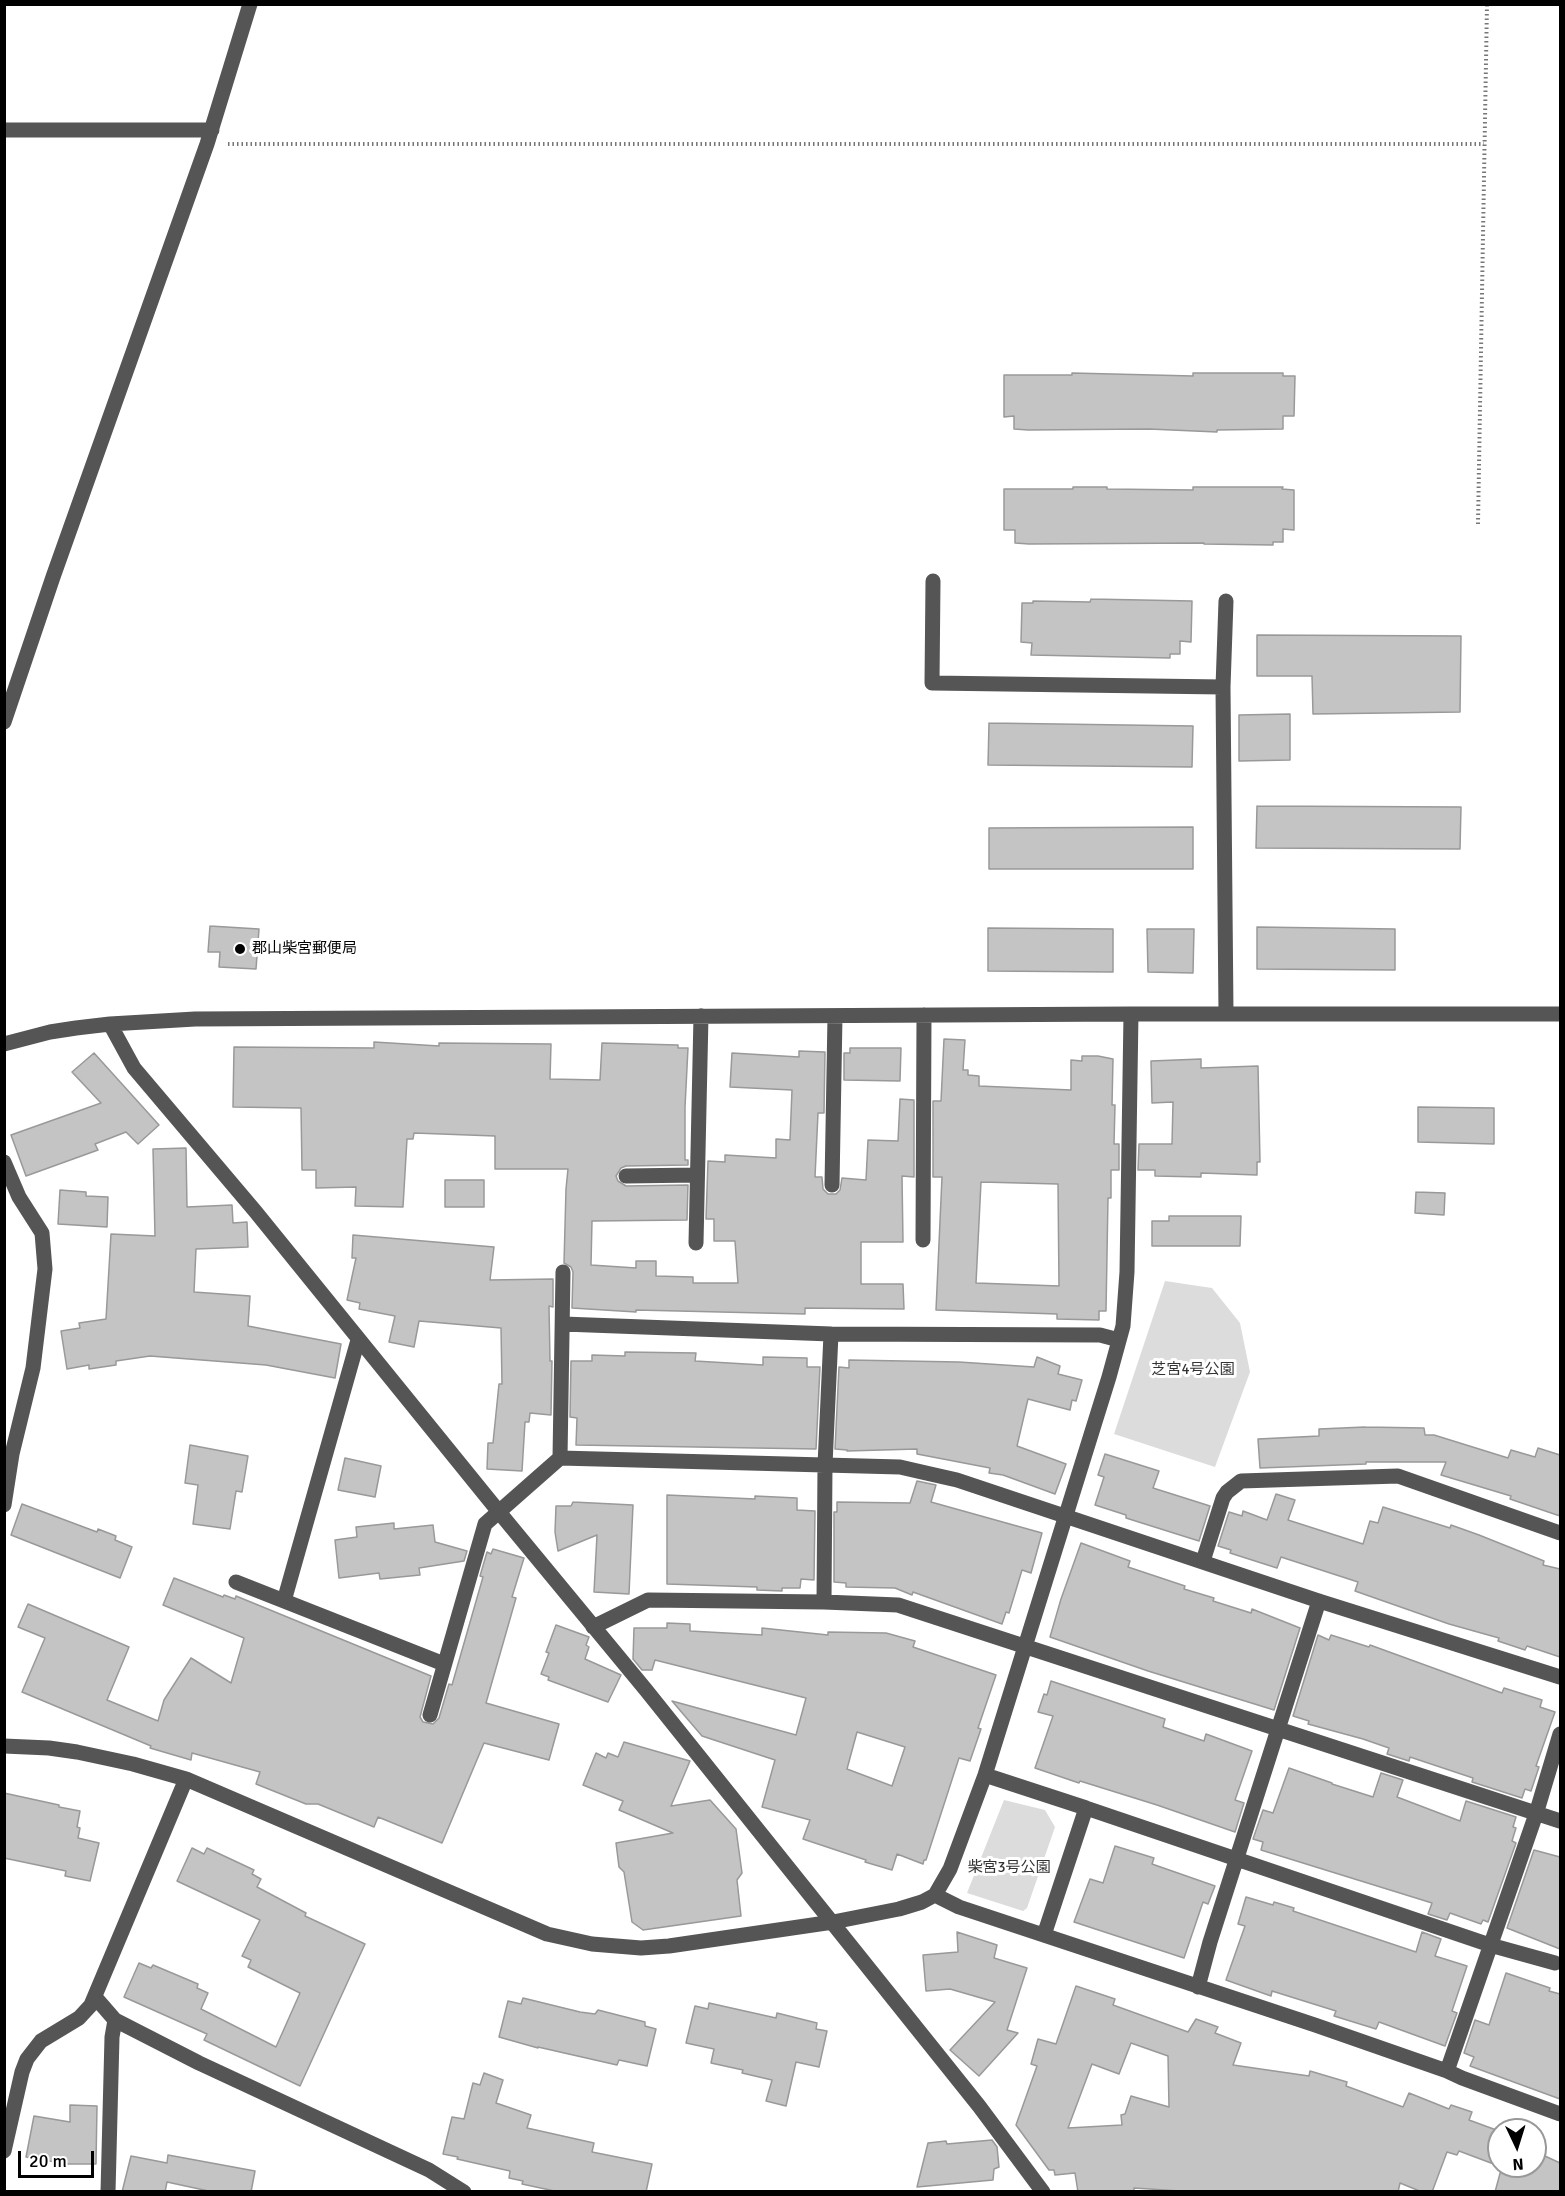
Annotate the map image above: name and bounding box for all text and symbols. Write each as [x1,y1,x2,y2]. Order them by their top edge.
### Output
place label: 郡山柴宮郵便局 [252,940,357,958]
marker: 郡山柴宮郵便局 [233,942,247,956]
park label: 芝宮4号公園 [1151,1361,1235,1379]
park label: 柴宮3号公園 [967,1859,1051,1877]
north arrow [1487,2118,1547,2178]
scale bar [21,2139,98,2177]
text: 20 m [29,2150,67,2172]
text: N [1512,2154,1524,2174]

